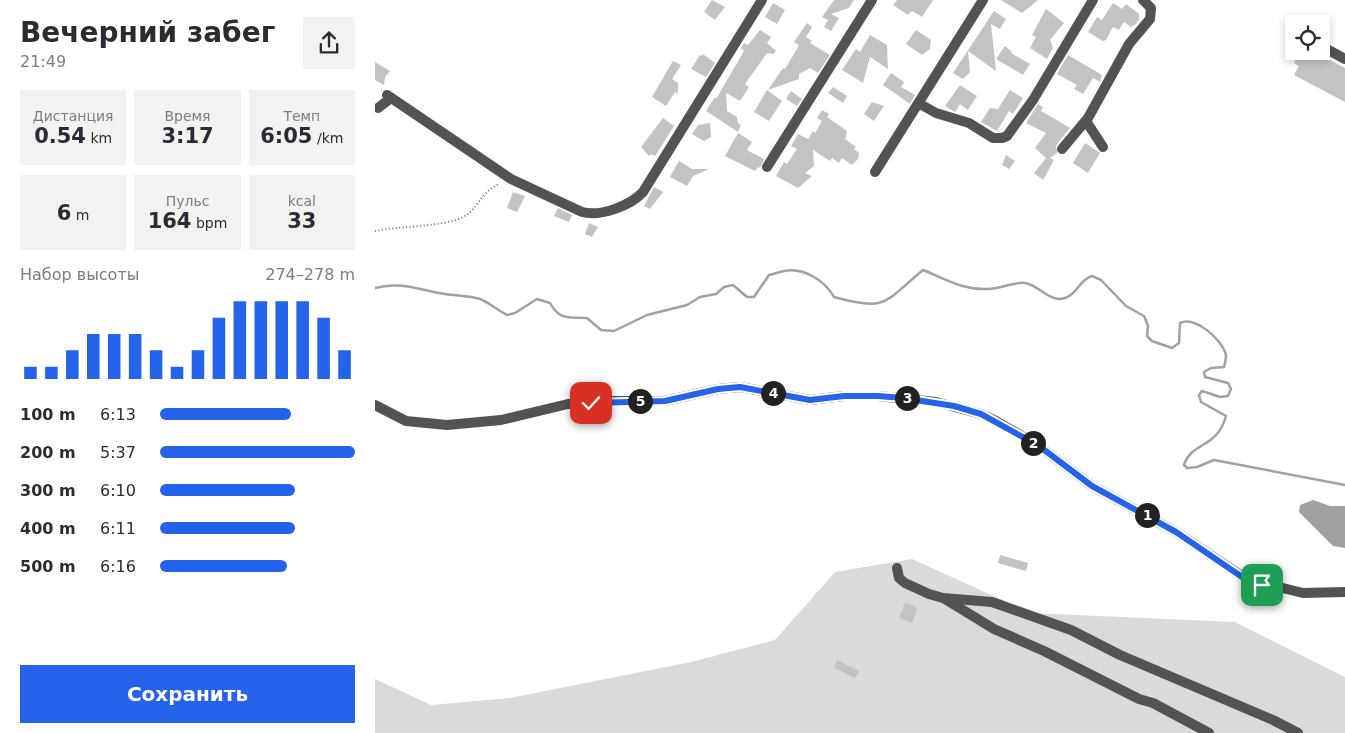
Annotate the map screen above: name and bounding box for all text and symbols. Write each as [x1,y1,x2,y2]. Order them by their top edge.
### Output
map controls [1285,15,1330,60]
button: locate [1285,15,1330,60]
text: Вечерний забег [20,16,275,49]
button: share [303,17,355,69]
text: 21:49 [20,52,66,71]
text: Дистанция [33,108,114,124]
text: Время [164,108,211,124]
text: Темп [283,108,320,124]
text: 0.54 [34,124,86,148]
text: 3:17 [161,124,214,148]
text: 6:05 [260,124,312,148]
text: km [86,130,112,146]
text: /km [312,130,343,146]
text: Пульс [166,193,209,209]
text: kcal [288,193,316,209]
text: 6 [57,201,71,225]
text: m [71,207,90,223]
text: 164 [148,209,191,233]
text: 33 [287,209,316,233]
text: bpm [191,215,227,231]
text: Набор высоты [20,265,139,284]
text: 274–278 m [265,265,355,284]
pin: 4 [761,380,785,406]
pin [570,382,612,424]
text: 4 [769,385,778,401]
pin: 3 [895,386,919,410]
pin: 5 [627,388,653,414]
icon: check [577,389,605,417]
text: 3 [903,390,912,406]
text: 5 [636,393,645,409]
text: 100 m [20,405,76,424]
text: 6:13 [100,405,136,424]
pin: 2 [1021,430,1045,456]
text: 2 [1029,435,1038,451]
text: 200 m [20,443,76,462]
text: 5:37 [100,443,136,462]
text: 300 m [20,481,76,500]
text: 6:10 [100,481,136,500]
pin: 1 [1135,502,1159,528]
text: 1 [1143,507,1152,523]
text: 400 m [20,519,76,538]
text: 6:11 [100,519,136,538]
text: 500 m [20,557,76,576]
text: 6:16 [100,557,136,576]
pin [1241,564,1283,606]
icon: arrive [1248,571,1276,599]
button: Сохранить [20,665,355,723]

